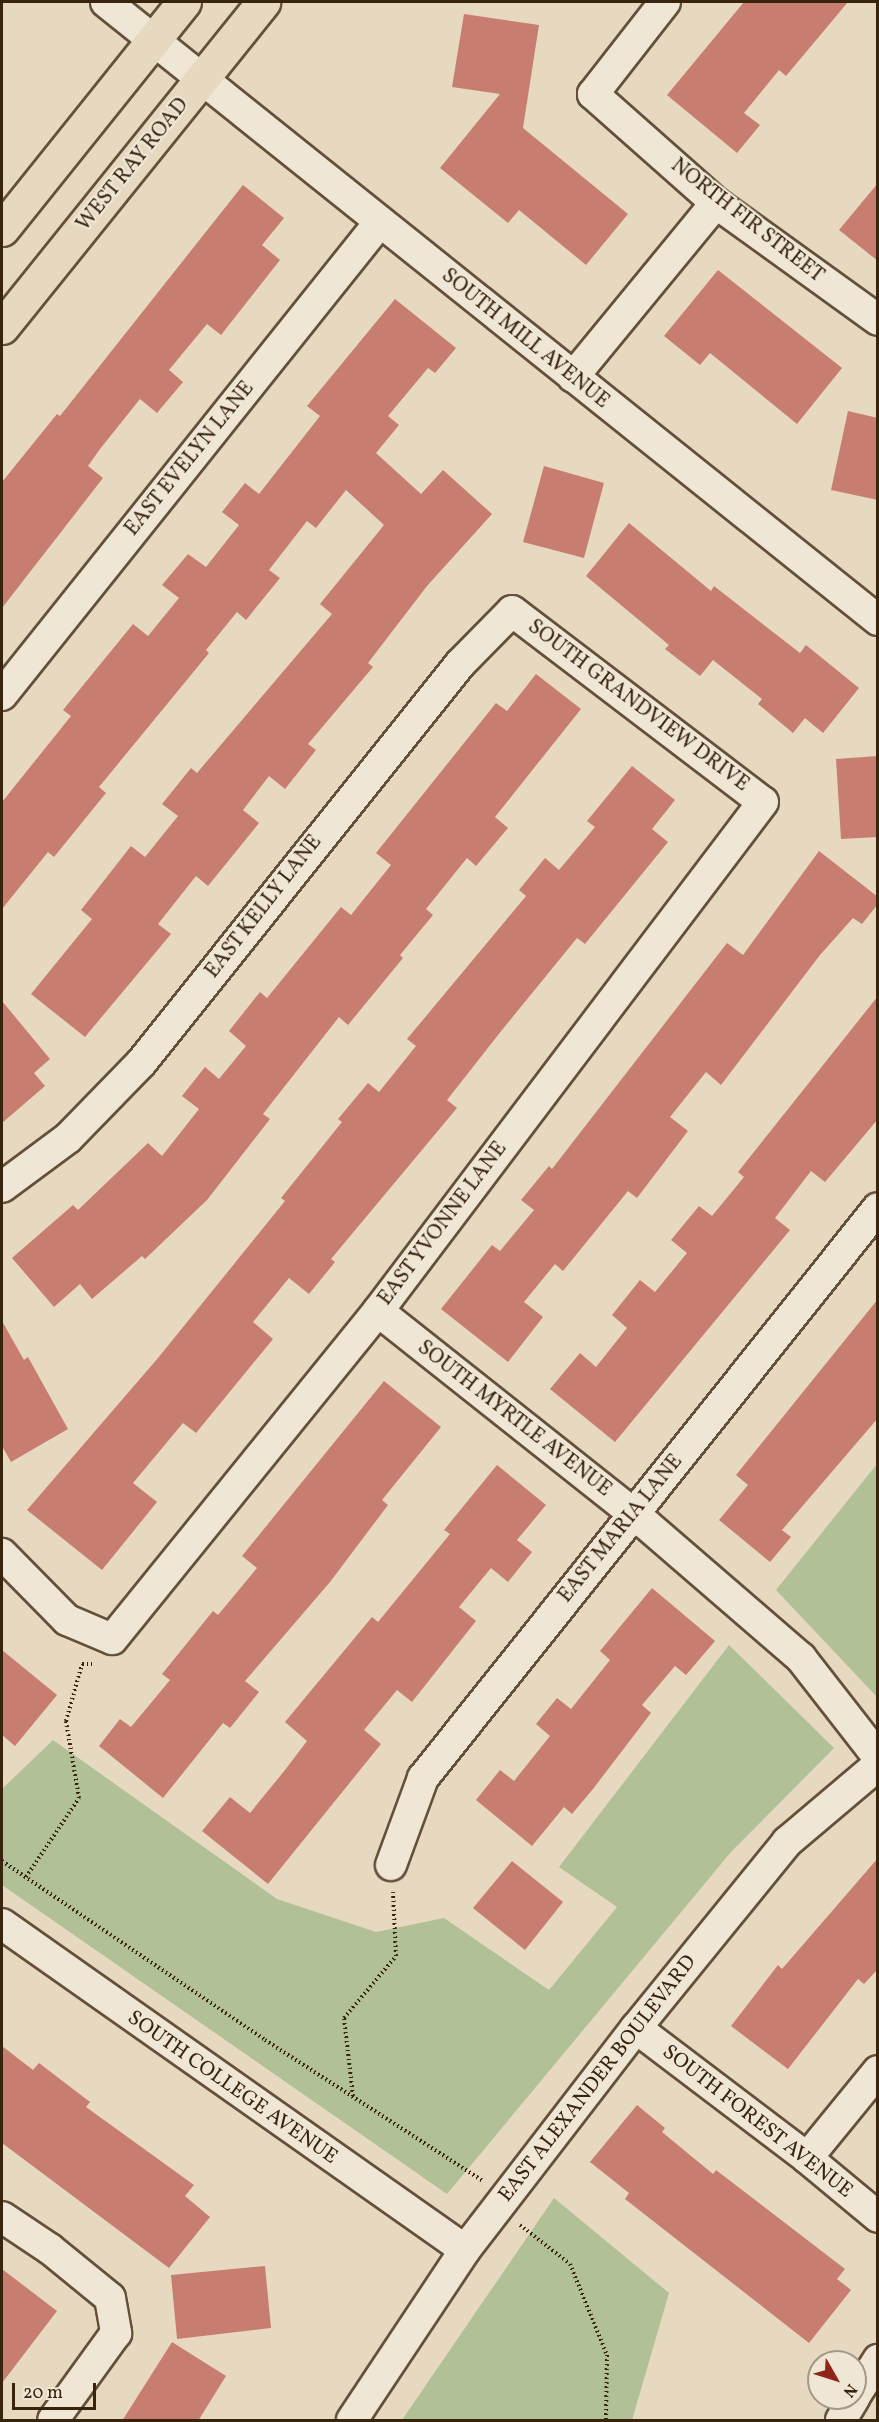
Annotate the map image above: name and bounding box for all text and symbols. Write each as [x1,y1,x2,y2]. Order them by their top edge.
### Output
street label: WEST RAY ROAD [71,93,195,237]
street label: NORTH FIR STREET [665,153,829,289]
street label: SOUTH MILL AVENUE [436,264,614,414]
street label: EAST EVELYN LANE [120,376,260,542]
street label: SOUTH GRANDVIEW DRIVE [522,614,754,798]
street label: EAST KELLY LANE [200,830,328,984]
street label: EAST YVONNE LANE [373,1137,513,1311]
street label: SOUTH MYRTLE AVENUE [412,1335,616,1503]
street label: EAST MARIA LANE [553,1449,689,1609]
street label: EAST ALEXANDER BOULEVARD [494,1950,702,2208]
street label: SOUTH COLLEGE AVENUE [122,2006,342,2170]
street label: SOUTH FOREST AVENUE [657,2040,857,2204]
north arrow [807,2350,867,2410]
scale bar [15,2371,99,2409]
text: N [837,2379,862,2402]
text: 20 m [23,2381,63,2406]

